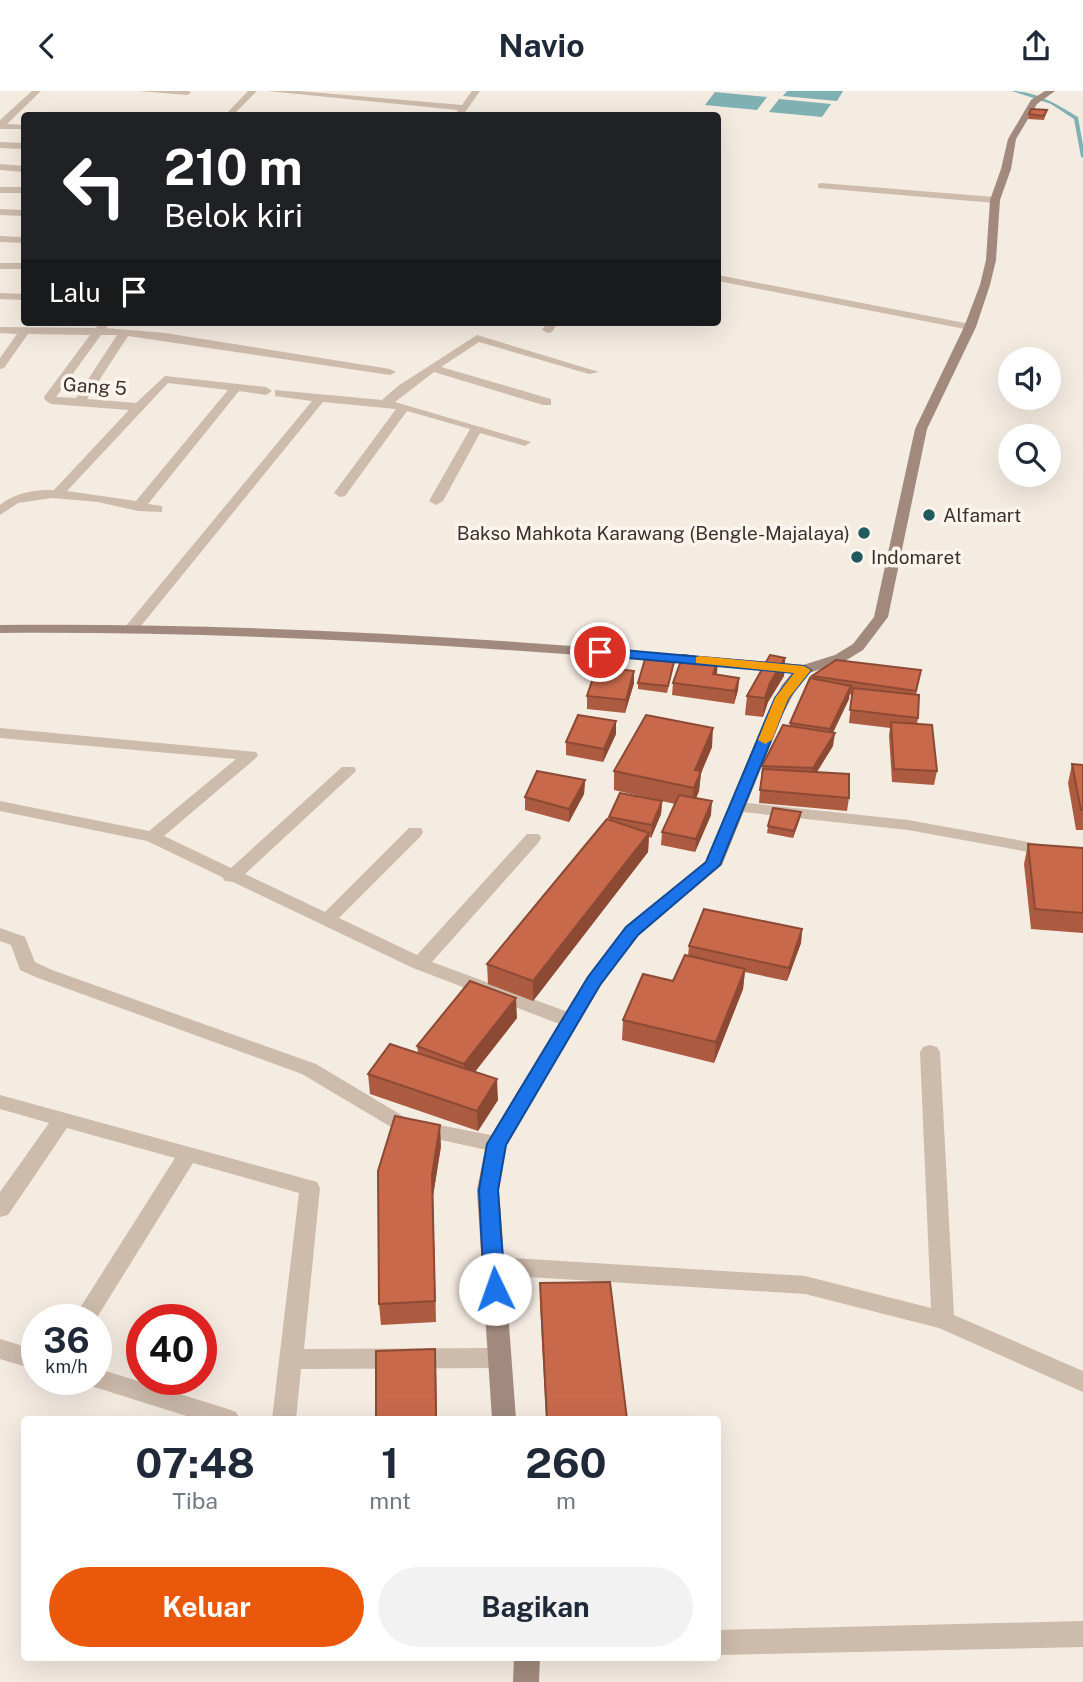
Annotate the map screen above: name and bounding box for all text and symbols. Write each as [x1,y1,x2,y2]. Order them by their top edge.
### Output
icon: back [28,27,66,65]
text: Navio [498,27,585,64]
icon: share [1017,27,1055,65]
text: 210 m [164,138,303,196]
icon: left [49,140,140,231]
text: Belok kiri [164,197,303,234]
icon: arrive [115,273,153,311]
text: Lalu [49,277,101,308]
map controls [998,347,1061,487]
button: sound [998,347,1061,410]
street label: Gang 5 [62,373,128,399]
button: search [998,424,1061,487]
place label: Alfamart [943,504,1021,526]
marker: Alfamart [921,507,937,523]
place label: Bakso Mahkota Karawang (Bengle-Majalaya) [457,522,850,544]
marker: Bakso Mahkota Karawang (Bengle-Majalaya) [856,525,872,541]
place label: Indomaret [871,546,961,568]
marker: Indomaret [849,549,865,565]
pin [570,622,630,682]
icon: arrive [581,633,619,671]
position arrow [458,1252,532,1326]
speed limit sign: 40 [126,1304,217,1395]
text: 36 [43,1320,90,1361]
text: km/h [45,1356,88,1377]
text: 07:48 [135,1438,255,1487]
text: 1 [381,1438,399,1487]
text: 260 [525,1438,607,1487]
text: Tiba [172,1487,218,1514]
text: mnt [369,1487,411,1514]
text: m [556,1487,576,1514]
button: Keluar [49,1567,364,1647]
button: Bagikan [378,1567,693,1647]

